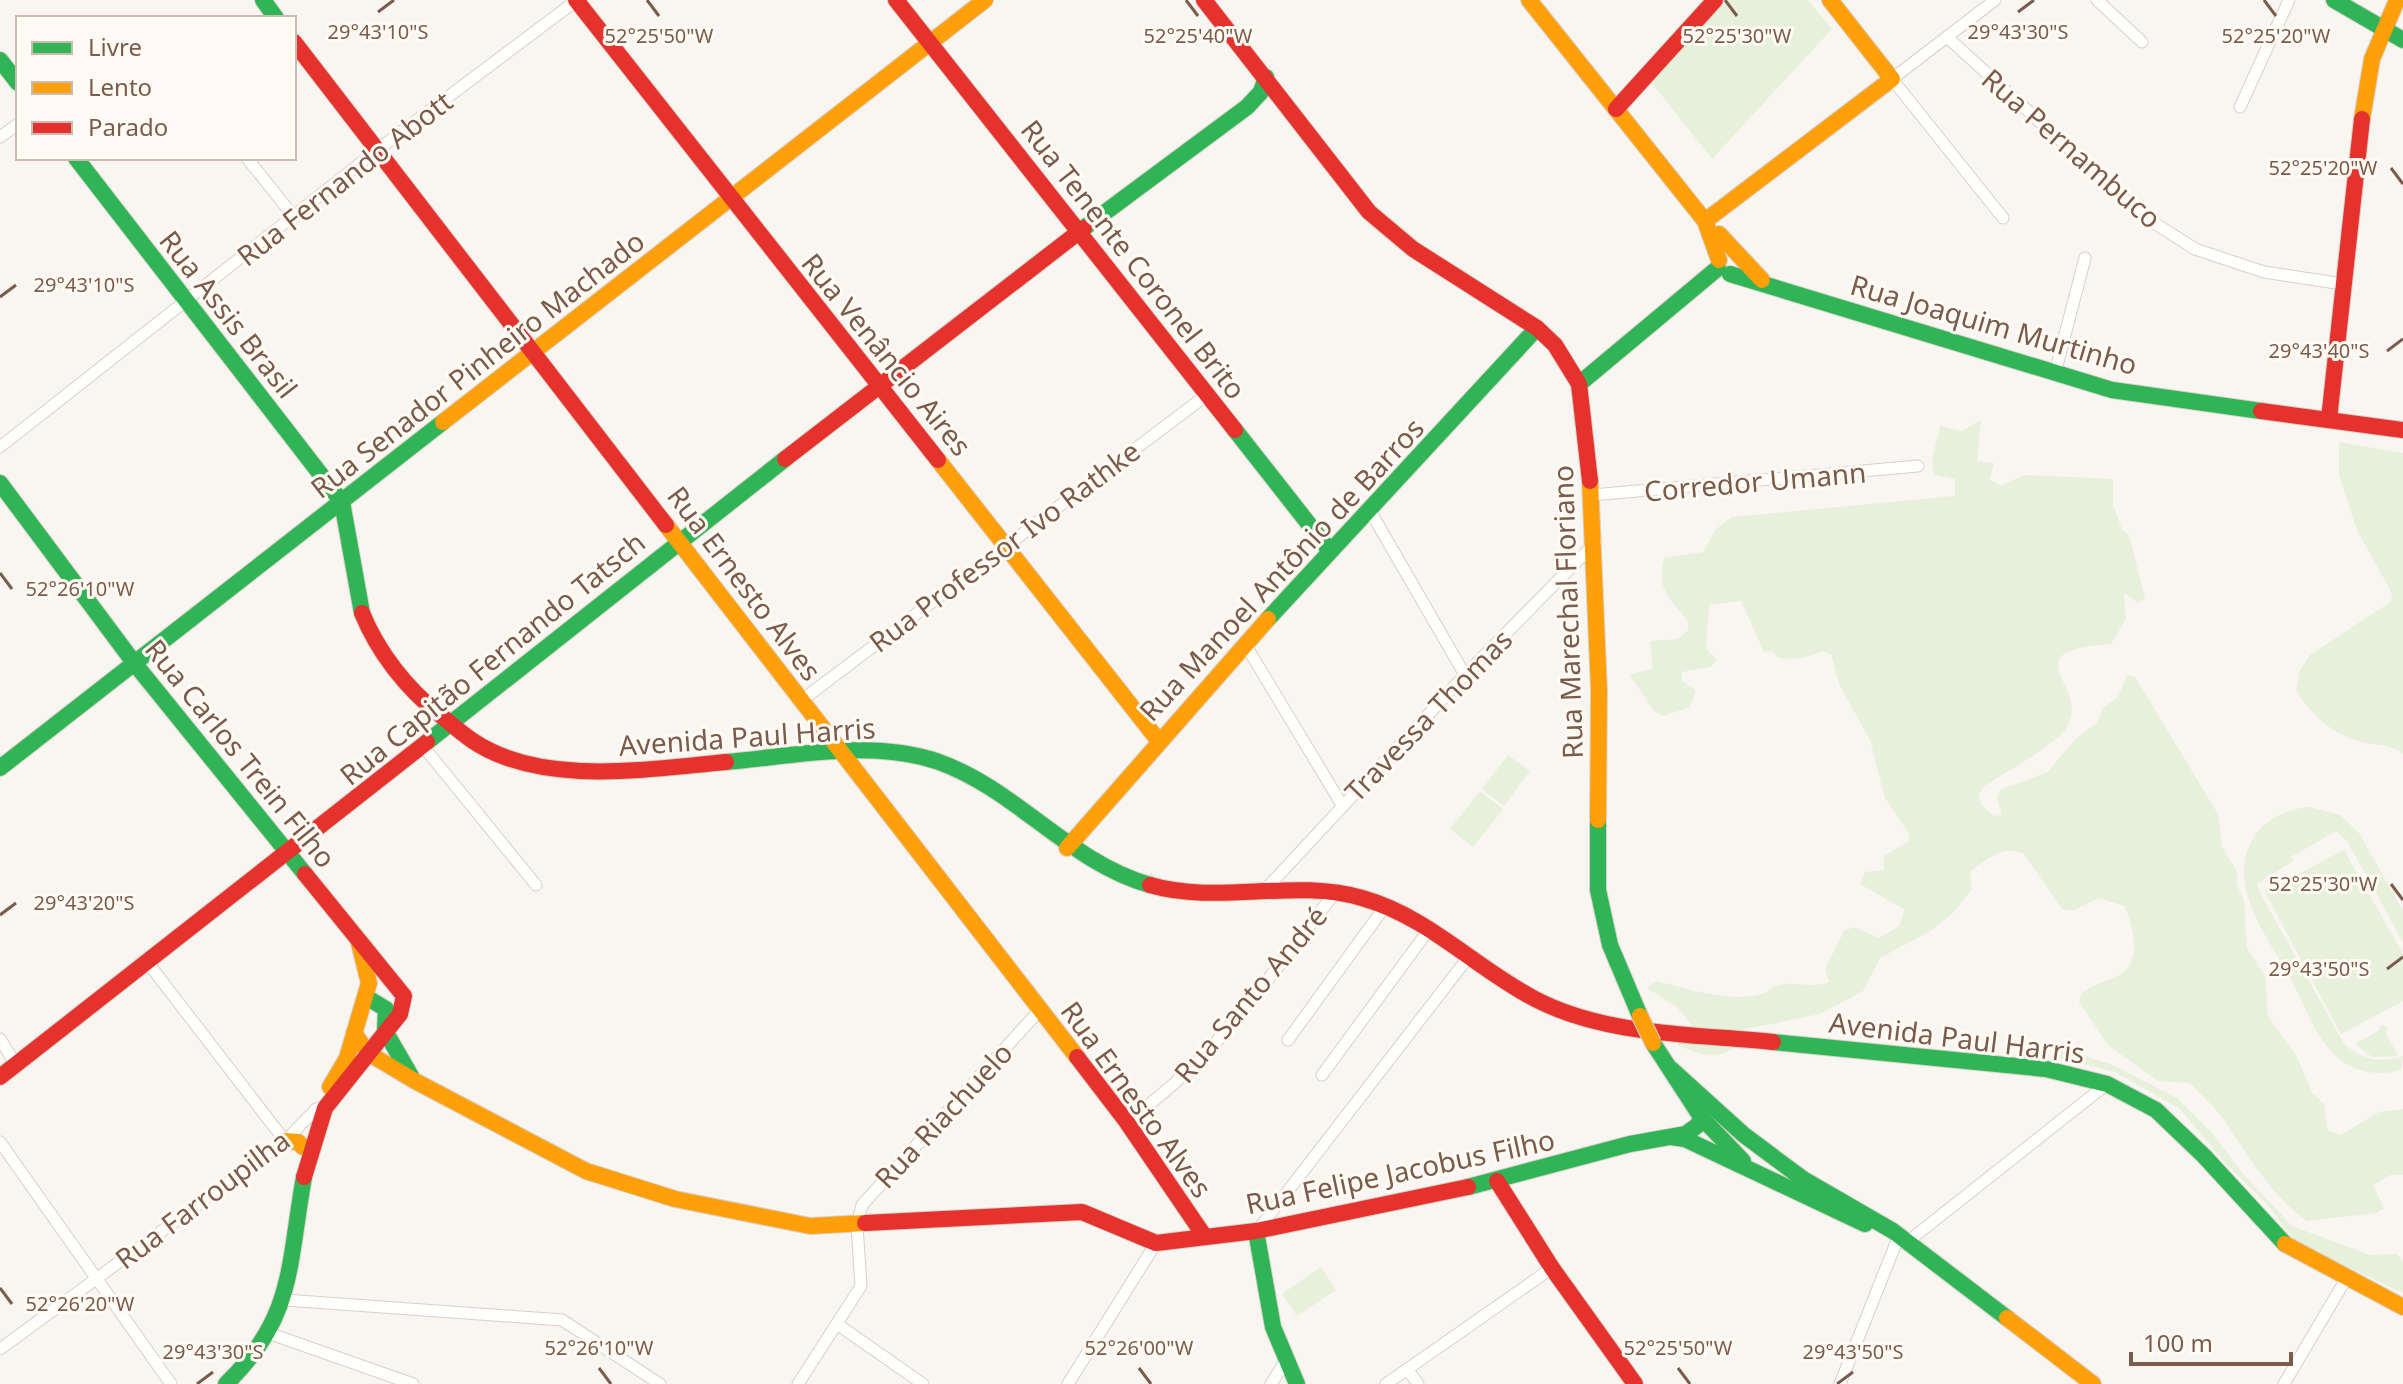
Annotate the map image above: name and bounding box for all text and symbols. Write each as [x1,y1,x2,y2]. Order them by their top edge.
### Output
legend [16,16,296,160]
text: 29°43'10"S [328,18,428,45]
text: 29°43'30"S [1968,18,2068,45]
text: 52°25'50"W [605,22,714,49]
text: 52°25'40"W [1144,22,1253,49]
text: 52°25'30"W [1683,22,1792,49]
text: 52°25'20"W [2222,22,2331,49]
text: Livre [88,30,142,63]
street label: Rua Pernambuco [1974,59,2170,237]
text: Lento [88,70,152,103]
street label: Rua Fernando Abott [228,82,460,274]
text: Parado [88,110,168,143]
street label: Rua Tenente Coronel Brito [1013,111,1255,407]
text: 52°25'20"W [2269,154,2378,181]
street label: Rua Assis Brasil [151,222,307,406]
street label: Rua Senador Pinheiro Machado [302,222,652,506]
street label: Rua Venâncio Aires [793,245,981,463]
street label: Rua Joaquim Murtinho [1846,265,2142,383]
text: 29°43'10"S [34,271,134,298]
text: 29°43'40"S [2269,337,2369,364]
street label: Rua Manoel Antônio de Barros [1130,409,1432,729]
street label: Rua Professor Ivo Rathke [861,432,1147,660]
street label: Corredor Umann [1642,452,1868,510]
street label: Rua Marechal Floriano [1543,464,1591,760]
street label: Rua Ernesto Alves [659,478,831,688]
street label: Rua Capitão Fernando Tatsch [331,523,653,793]
text: 52°26'10"W [26,575,135,602]
street label: Travessa Thomas [1336,621,1520,809]
street label: Rua Carlos Trein Filho [137,631,345,875]
street label: Avenida Paul Harris [617,708,877,764]
text: 52°25'30"W [2269,870,2378,897]
text: 29°43'20"S [34,889,134,916]
street label: Rua Santo André [1165,898,1335,1090]
text: 29°43'50"S [2269,955,2369,982]
street label: Rua Ernesto Alves [1053,993,1221,1205]
street label: Avenida Paul Harris [1827,1002,2087,1072]
street label: Rua Riachuelo [866,1034,1020,1196]
street label: Rua Felipe Jacobus Filho [1242,1120,1558,1222]
street label: Rua Farroupilha [107,1121,297,1277]
text: 52°26'20"W [26,1290,135,1317]
scale bar [2131,1316,2291,1366]
text: 100 m [2143,1326,2213,1359]
text: 52°26'10"W [545,1334,654,1361]
text: 52°26'00"W [1085,1334,1194,1361]
text: 52°25'50"W [1624,1334,1733,1361]
text: 29°43'30"S [163,1338,263,1365]
text: 29°43'50"S [1803,1338,1903,1365]

